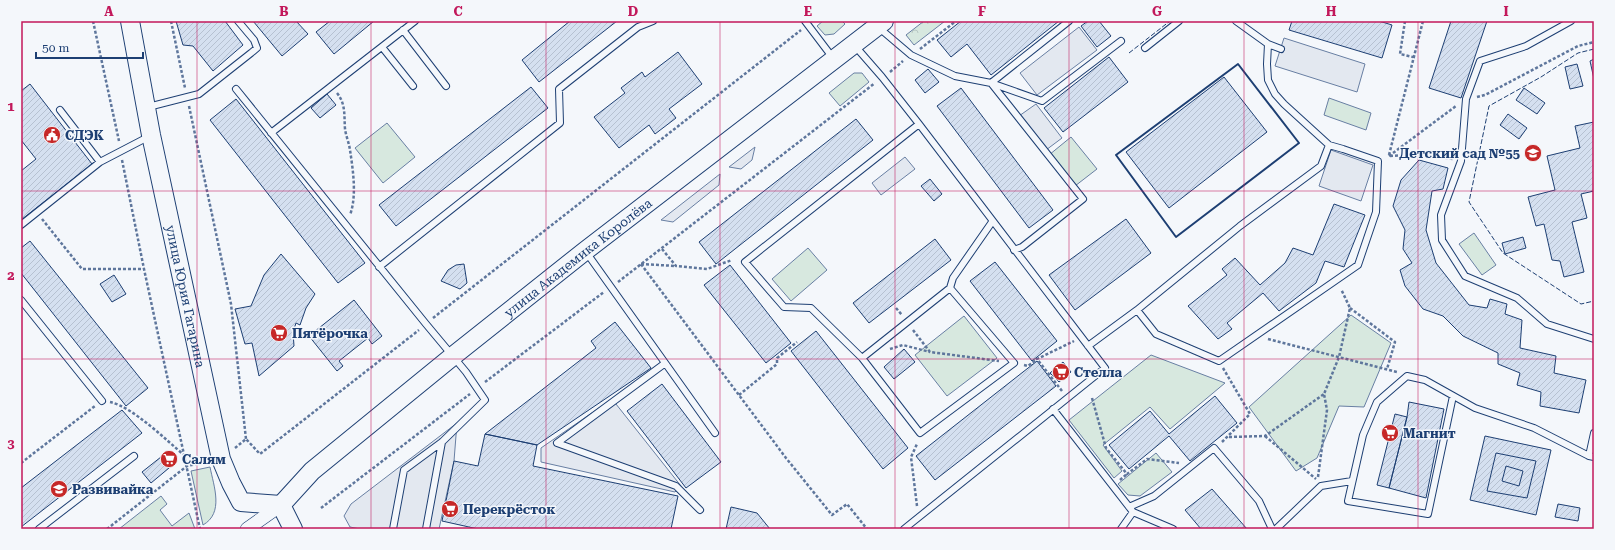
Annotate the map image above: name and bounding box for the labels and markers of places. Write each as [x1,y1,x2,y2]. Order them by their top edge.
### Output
public building icon: СДЭК [42,125,62,145]
place label: СДЭК [65,128,105,143]
school or university icon: Детский сад №55 [1523,143,1543,163]
place label: Детский сад №55 [1399,146,1520,161]
supermarket icon: Пятёрочка [269,323,289,343]
place label: Пятёрочка [292,326,368,341]
supermarket icon: Стелла [1051,362,1071,382]
place label: Стелла [1074,365,1123,380]
supermarket icon: Магнит [1380,423,1400,443]
place label: Магнит [1403,426,1456,441]
supermarket icon: Салям [159,449,179,469]
place label: Салям [182,452,226,467]
school or university icon: Развивайка [49,479,69,499]
place label: Развивайка [72,482,154,497]
supermarket icon: Перекрёсток [440,499,460,519]
place label: Перекрёсток [463,502,555,517]

